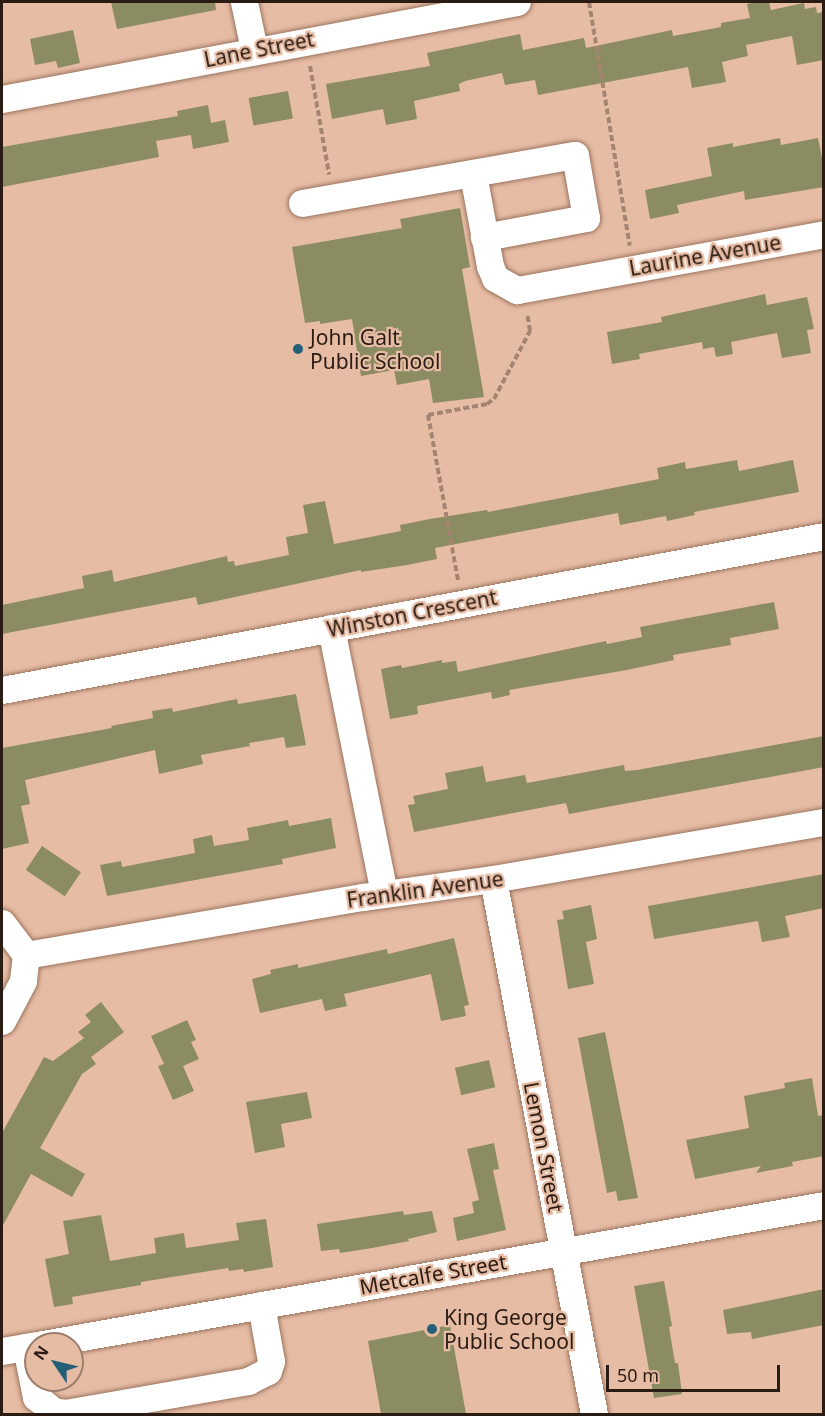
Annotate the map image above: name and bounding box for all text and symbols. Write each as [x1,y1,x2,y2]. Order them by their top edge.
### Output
street label: Lane Street [202,26,316,72]
street label: Laurine Avenue [627,229,783,281]
place label: John Galt Public School [310,324,440,374]
marker: John Galt Public School [291,342,305,356]
street label: Winston Crescent [325,584,499,642]
street label: Franklin Avenue [345,866,505,912]
street label: Lemon Street [519,1080,569,1214]
street label: Metcalfe Street [357,1249,509,1299]
place label: King George Public School [444,1304,574,1354]
marker: King George Public School [425,1322,439,1336]
north arrow [24,1332,84,1392]
text: N [28,1341,54,1364]
scale bar [609,1353,783,1391]
text: 50 m [617,1363,659,1387]

